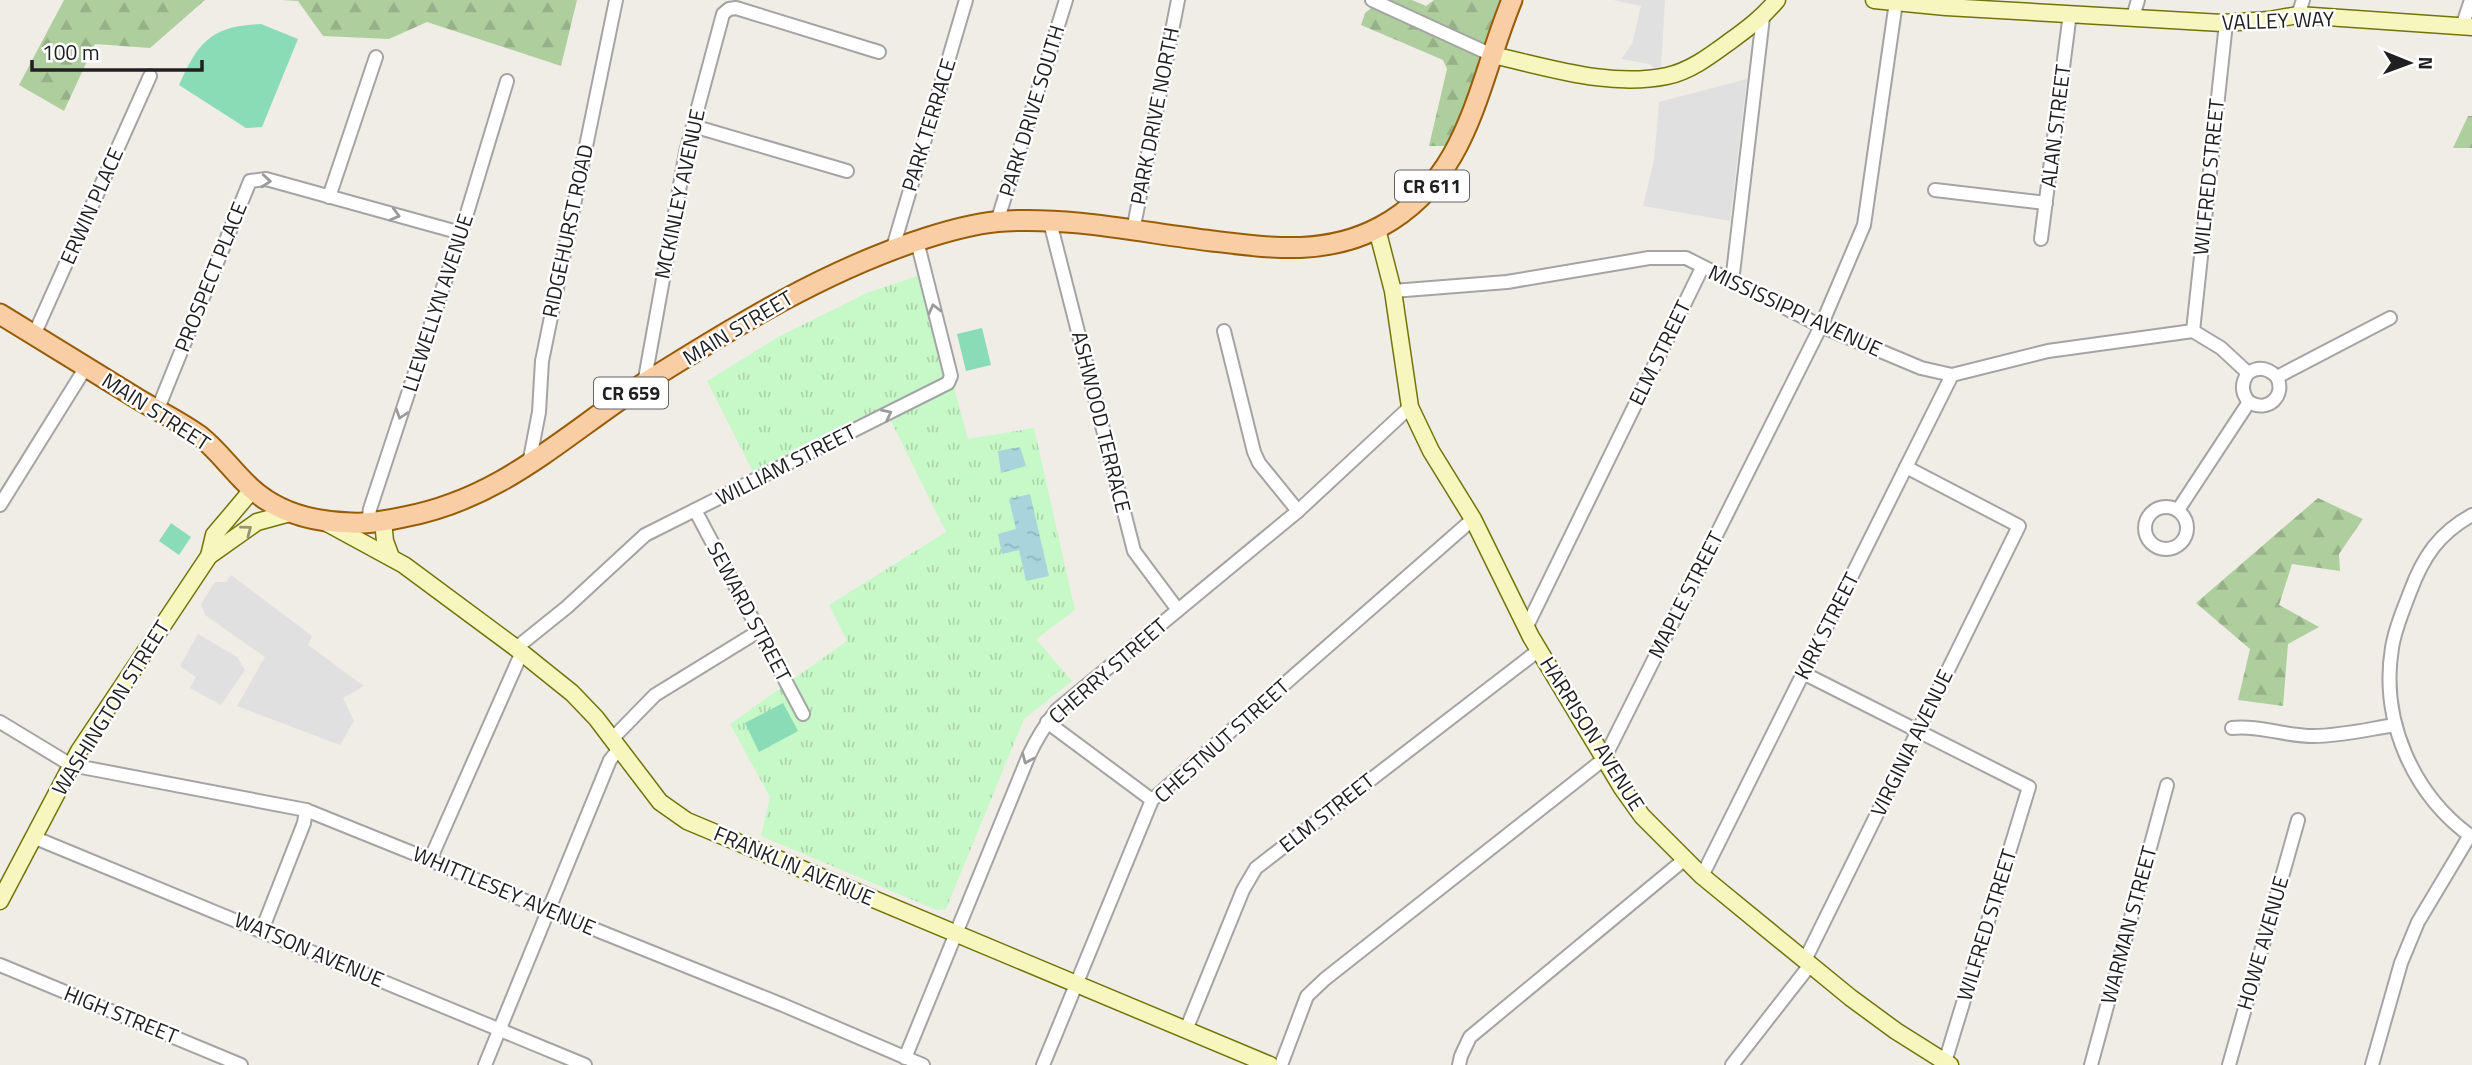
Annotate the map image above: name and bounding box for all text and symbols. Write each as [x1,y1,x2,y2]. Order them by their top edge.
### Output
street label: VALLEY WAY [2221,2,2336,38]
street label: PARK DRIVE SOUTH [990,21,1072,200]
street label: PARK DRIVE NORTH [1121,24,1187,207]
scale bar [32,28,201,72]
north arrow [2374,28,2444,98]
text: 100 m [42,36,99,68]
street label: PARK TERRACE [893,54,963,195]
text: N [2412,56,2441,70]
street label: ALAN STREET [2032,63,2078,189]
street label: WILFRED STREET [2184,97,2232,257]
street label: MCKINLEY AVENUE [645,106,713,282]
street label: RIDGEHURST ROAD [533,141,601,320]
street label: ERWIN PLACE [51,142,131,269]
road number: CR 611 [1395,170,1469,202]
one-way arrow [261,173,272,188]
street label: PROSPECT PLACE [165,197,255,357]
one-way arrow [389,207,401,221]
street label: LLEWELLYN AVENUE [393,210,481,396]
street label: MISSISSIPPI AVENUE [1703,256,1888,364]
street label: MAIN STREET [676,282,799,373]
street label: ELM STREET [1620,295,1698,411]
one-way arrow [928,304,942,316]
street label: ASHWOOD TERRACE [1064,328,1140,516]
street label: MAIN STREET [96,364,217,458]
road number: CR 659 [594,378,668,408]
one-way arrow [395,408,409,420]
one-way arrow [880,409,893,422]
street label: WILLIAM STREET [710,415,861,513]
one-way arrow [239,525,252,538]
street label: MAPLE STREET [1639,526,1731,664]
street label: SEWARD STREET [700,536,800,687]
street label: KIRK STREET [1785,566,1867,685]
street label: CHERRY STREET [1041,610,1174,731]
street label: WASHINGTON STREET [43,614,177,801]
street label: HARRISON AVENUE [1532,650,1653,817]
street label: VIRGINIA AVENUE [1862,664,1961,821]
street label: CHESTNUT STREET [1146,671,1296,810]
one-way arrow [1022,753,1036,765]
street label: ELM STREET [1272,765,1381,860]
street label: FRANKLIN AVENUE [709,817,880,913]
street label: WHITTLESEY AVENUE [408,837,601,943]
street label: WARMAN STREET [2092,842,2164,1007]
street label: WILFRED STREET [1948,845,2024,1005]
street label: HOWE AVENUE [2228,872,2296,1013]
street label: WATSON AVENUE [230,903,389,995]
street label: HIGH STREET [59,977,183,1052]

